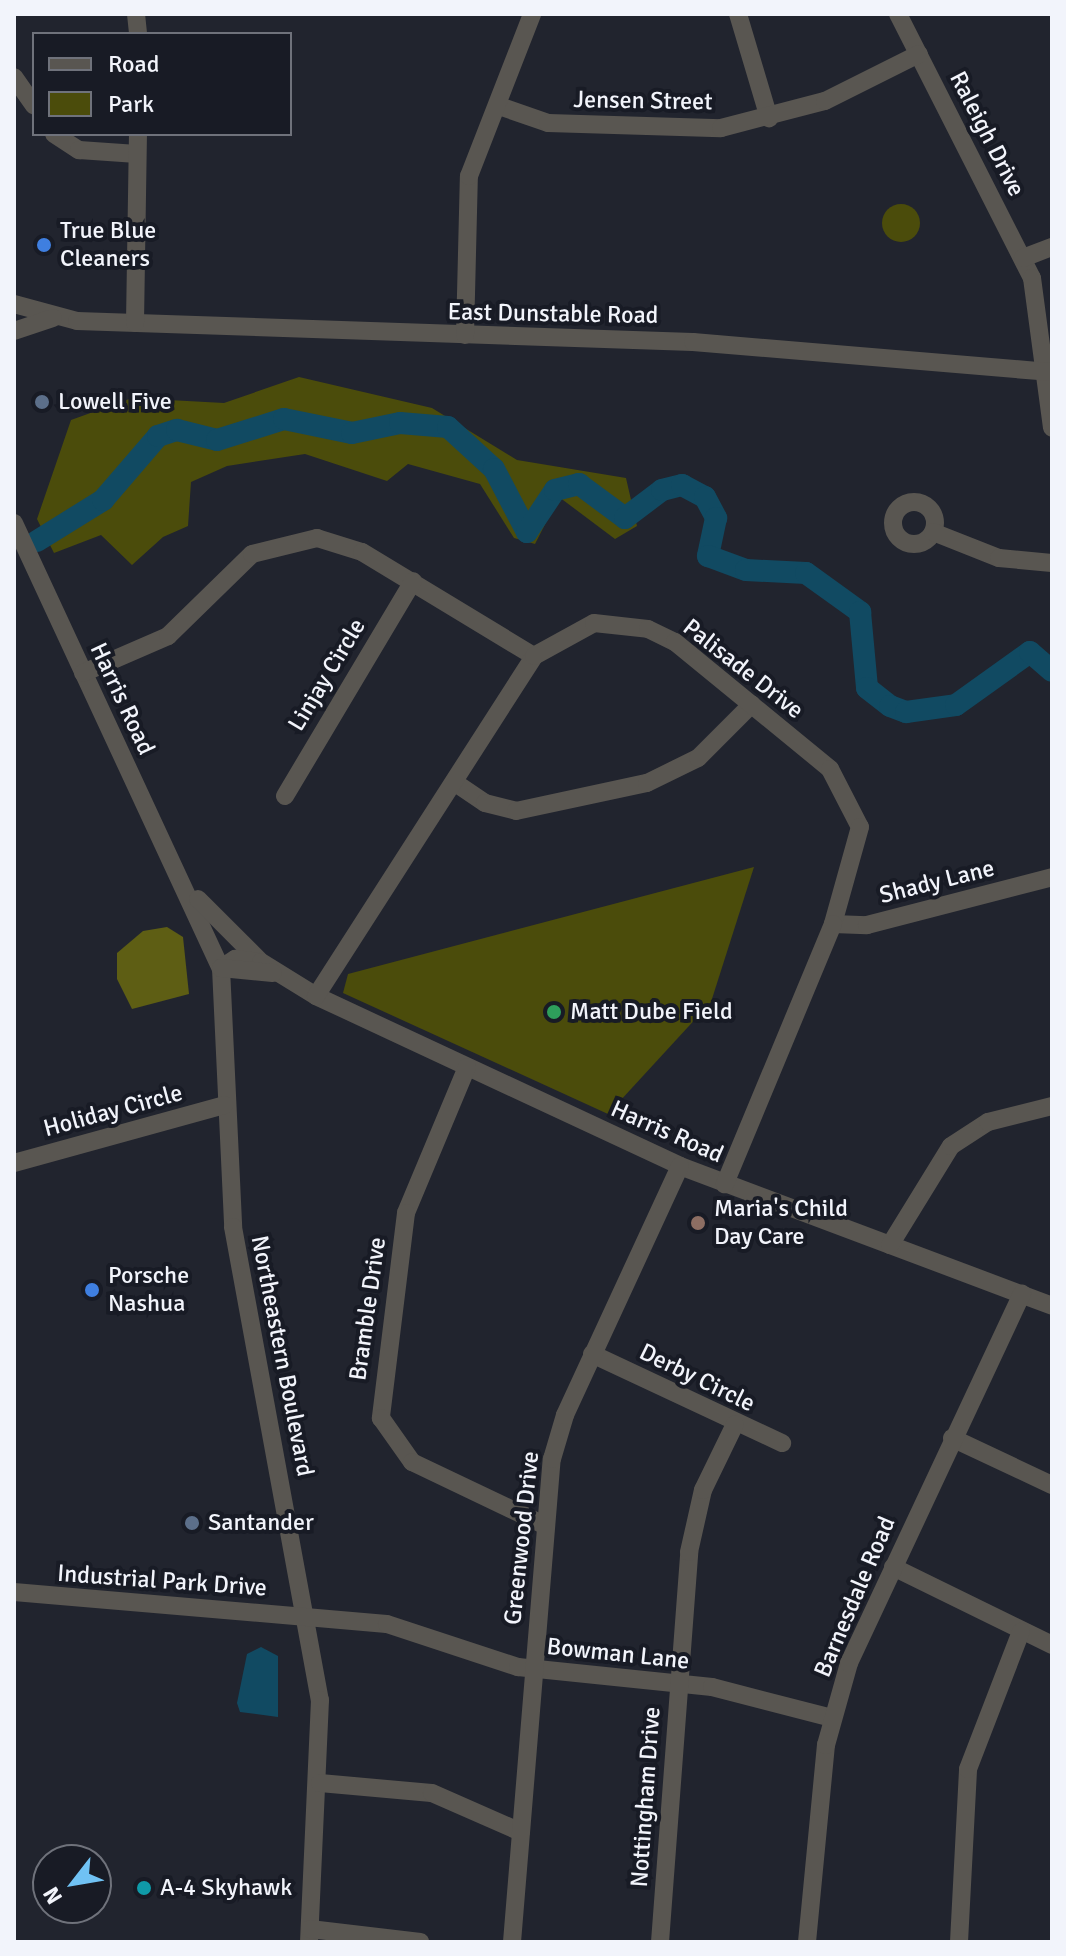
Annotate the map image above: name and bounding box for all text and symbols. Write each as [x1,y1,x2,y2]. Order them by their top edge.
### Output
legend [32,32,292,136]
text: Road [108,49,159,79]
street label: Raleigh Drive [943,67,1031,201]
street label: Jensen Street [573,85,713,117]
text: Park [108,89,154,119]
place label: True Blue Cleaners [60,217,156,273]
marker: True Blue Cleaners [35,236,53,254]
street label: East Dunstable Road [447,298,659,330]
place label: Lowell Five [58,388,172,416]
marker: Lowell Five [33,393,51,411]
street label: Linjay Circle [282,613,372,737]
street label: Palisade Drive [677,613,809,725]
street label: Harris Road [84,638,160,760]
street label: Shady Lane [877,854,997,910]
place label: Matt Dube Field [570,998,733,1026]
marker: Matt Dube Field [545,1003,563,1021]
street label: Holiday Circle [40,1079,186,1143]
street label: Harris Road [606,1094,728,1170]
place label: Maria's Child Day Care [714,1195,848,1251]
marker: Maria's Child Day Care [689,1214,707,1232]
street label: Northeastern Boulevard [245,1233,319,1479]
street label: Bramble Drive [344,1235,392,1383]
place label: Porsche Nashua [108,1262,189,1318]
marker: Porsche Nashua [83,1281,101,1299]
street label: Derby Circle [634,1338,760,1418]
street label: Greenwood Drive [499,1450,545,1626]
place label: Santander [208,1509,314,1537]
street label: Barnesdale Road [808,1512,902,1682]
marker: Santander [183,1514,201,1532]
street label: Industrial Park Drive [56,1559,268,1603]
street label: Bowman Lane [545,1632,691,1676]
street label: Nottingham Drive [625,1706,667,1888]
north arrow [32,1844,112,1924]
place label: A-4 Skyhawk [160,1874,292,1902]
marker: A-4 Skyhawk [135,1879,153,1897]
text: N [37,1882,68,1909]

